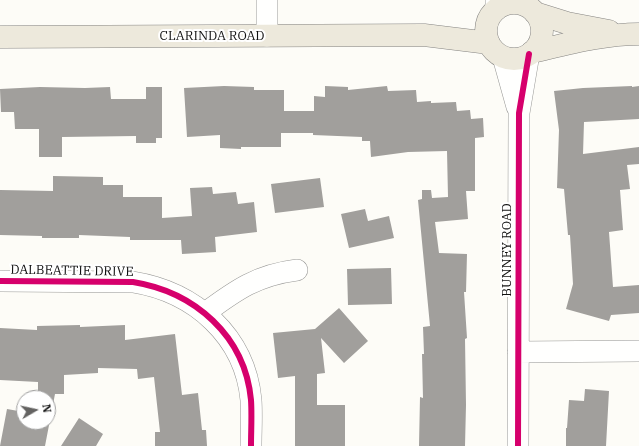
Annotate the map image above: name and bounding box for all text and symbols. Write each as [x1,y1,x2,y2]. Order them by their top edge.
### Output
street label: CLARINDA ROAD [159,28,265,44]
street label: BUNNEY ROAD [499,203,515,297]
street label: DALBEATTIE DRIVE [10,262,134,280]
north arrow [16,390,56,430]
text: N [39,403,54,414]

